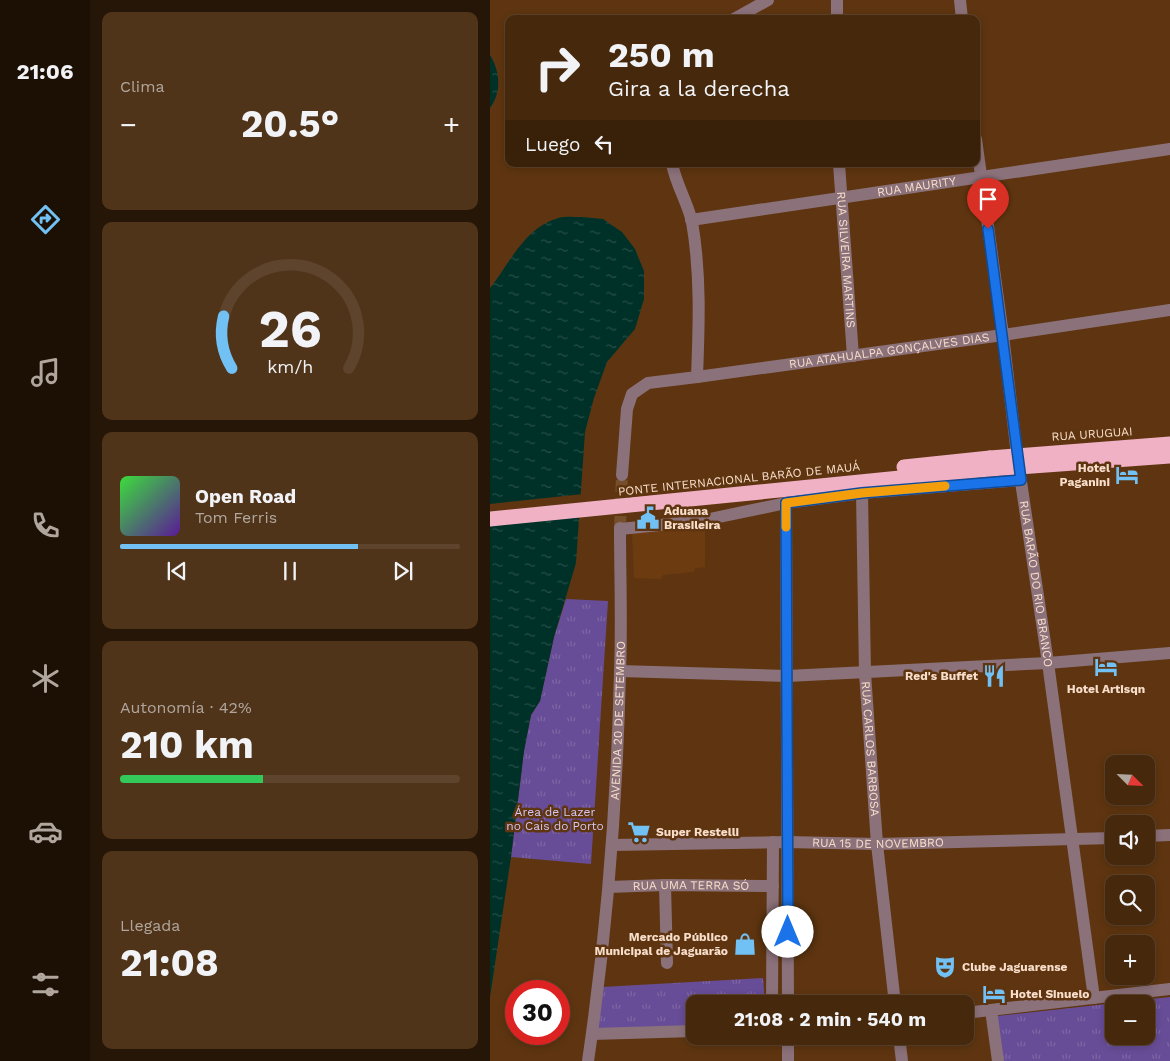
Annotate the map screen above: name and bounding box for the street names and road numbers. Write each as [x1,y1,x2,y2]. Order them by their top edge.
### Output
street label: RUA MAURITY [876,174,957,199]
street label: RUA SILVEIRA MARTINS [834,191,858,328]
street label: RUA ATAHUALPA GONÇALVES DIAS [788,330,990,371]
street label: RUA URUGUAI [1051,424,1133,444]
street label: PONTE INTERNACIONAL BARÃO DE MAUÁ [617,459,861,499]
street label: RUA BARÃO DO RIO BRANCO [1017,500,1056,668]
street label: AVENIDA 20 DE SETEMBRO [608,641,628,800]
street label: RUA CARLOS BARBOSA [859,681,882,817]
street label: RUA 15 DE NOVEMBRO [812,835,944,851]
street label: RUA UMA TERRA SÓ [632,878,749,893]

